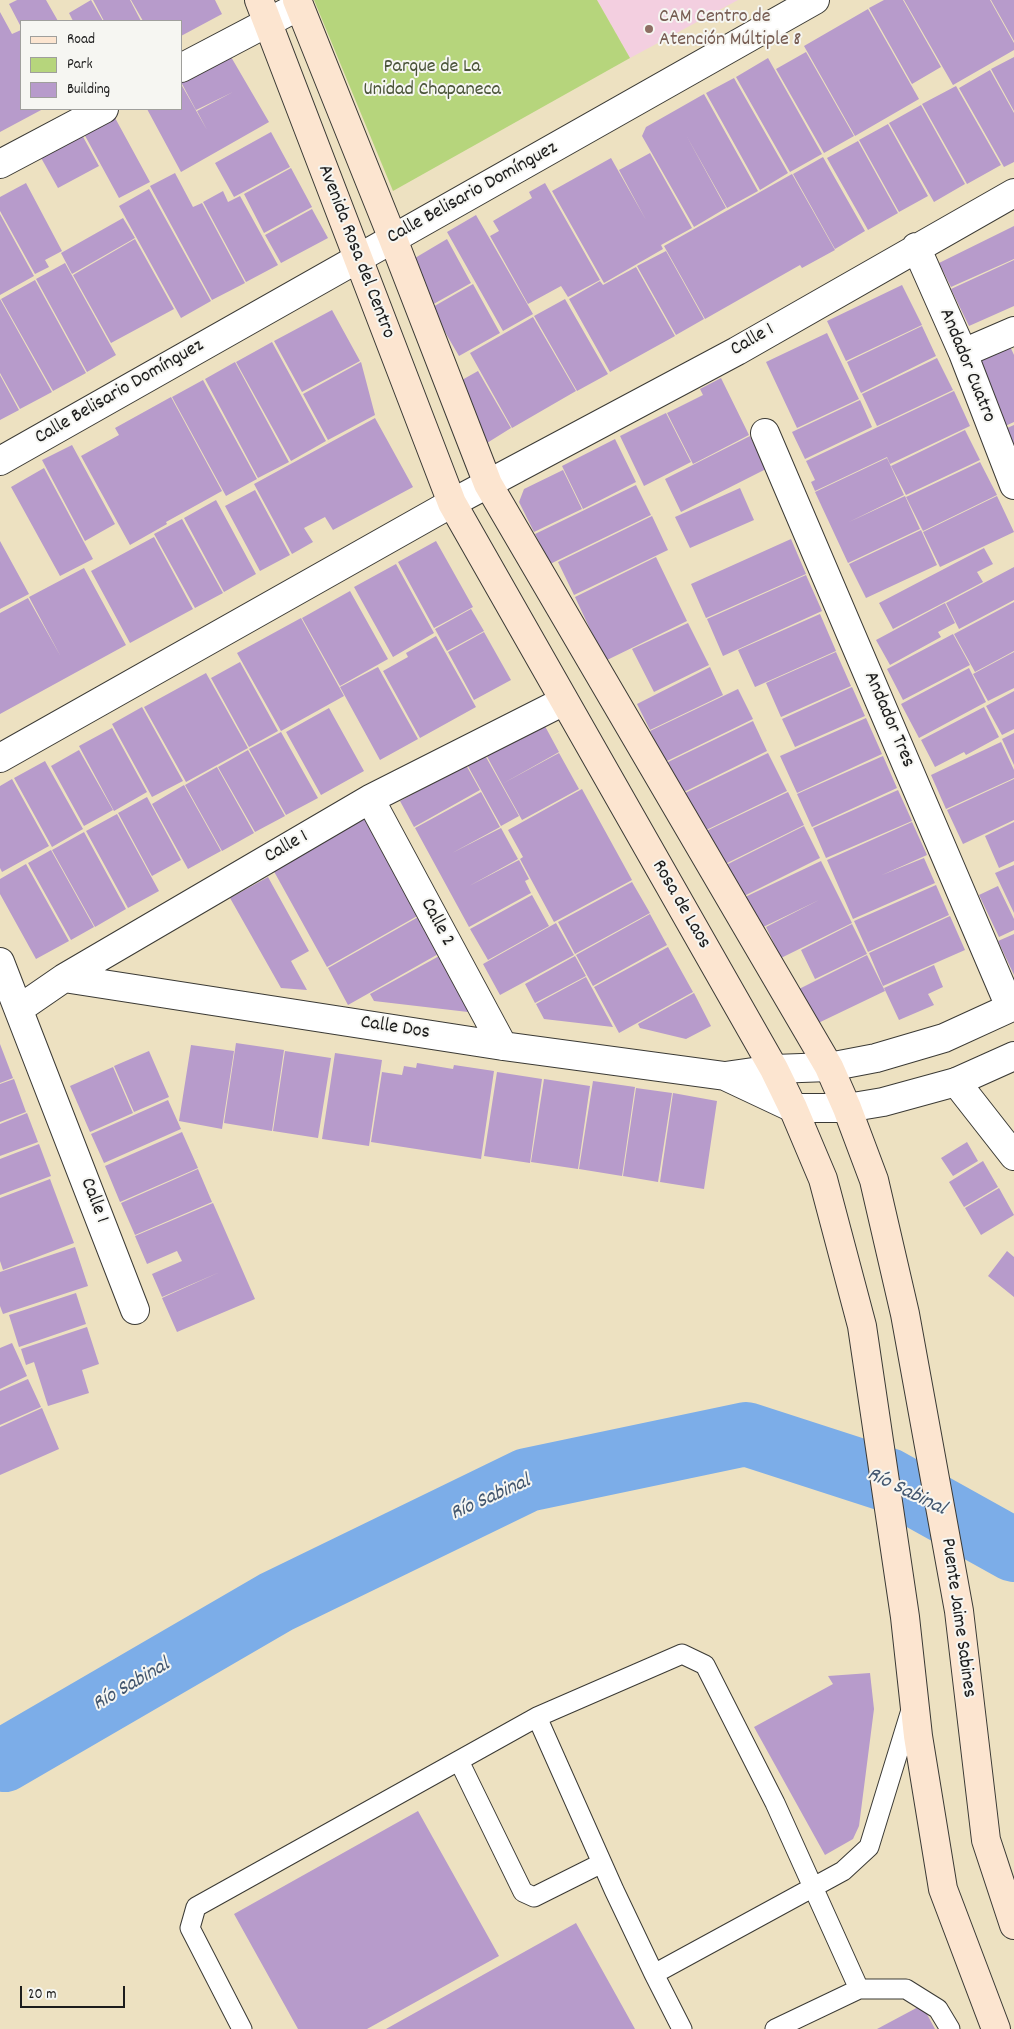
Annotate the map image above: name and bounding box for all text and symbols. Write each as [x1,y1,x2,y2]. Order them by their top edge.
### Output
place label: CAM Centro de Atención Múltiple 8 [659,6,801,53]
legend [20,20,182,110]
marker: CAM Centro de Atención Múltiple 8 [643,23,655,35]
text: Road [67,29,95,51]
text: Park [67,54,93,76]
park label: Parque de La Unidad Chapaneca [363,56,501,103]
text: Building [67,79,110,101]
street label: Calle Belisario Domínguez [384,137,562,251]
street label: Avenida Rosa del Centro [311,162,399,342]
street label: Andador Cuatro [932,306,1000,426]
street label: Calle 1 [727,319,779,363]
street label: Calle Belisario Domínguez [31,335,209,451]
street label: Andador Tres [857,668,919,772]
street label: Calle 1 [261,826,313,870]
street label: Rosa de Laos [645,856,715,954]
street label: Calle 2 [413,895,459,951]
street label: Calle Dos [359,1012,431,1046]
street label: Calle 1 [73,1175,113,1227]
water label: Río Sabinal [862,1463,950,1523]
water label: Río Sabinal [447,1470,535,1528]
street label: Puente Jaime Sabines [934,1537,980,1699]
water label: Río Sabinal [89,1654,175,1718]
scale bar [22,1976,128,2008]
text: 20 m [28,1984,56,2006]

